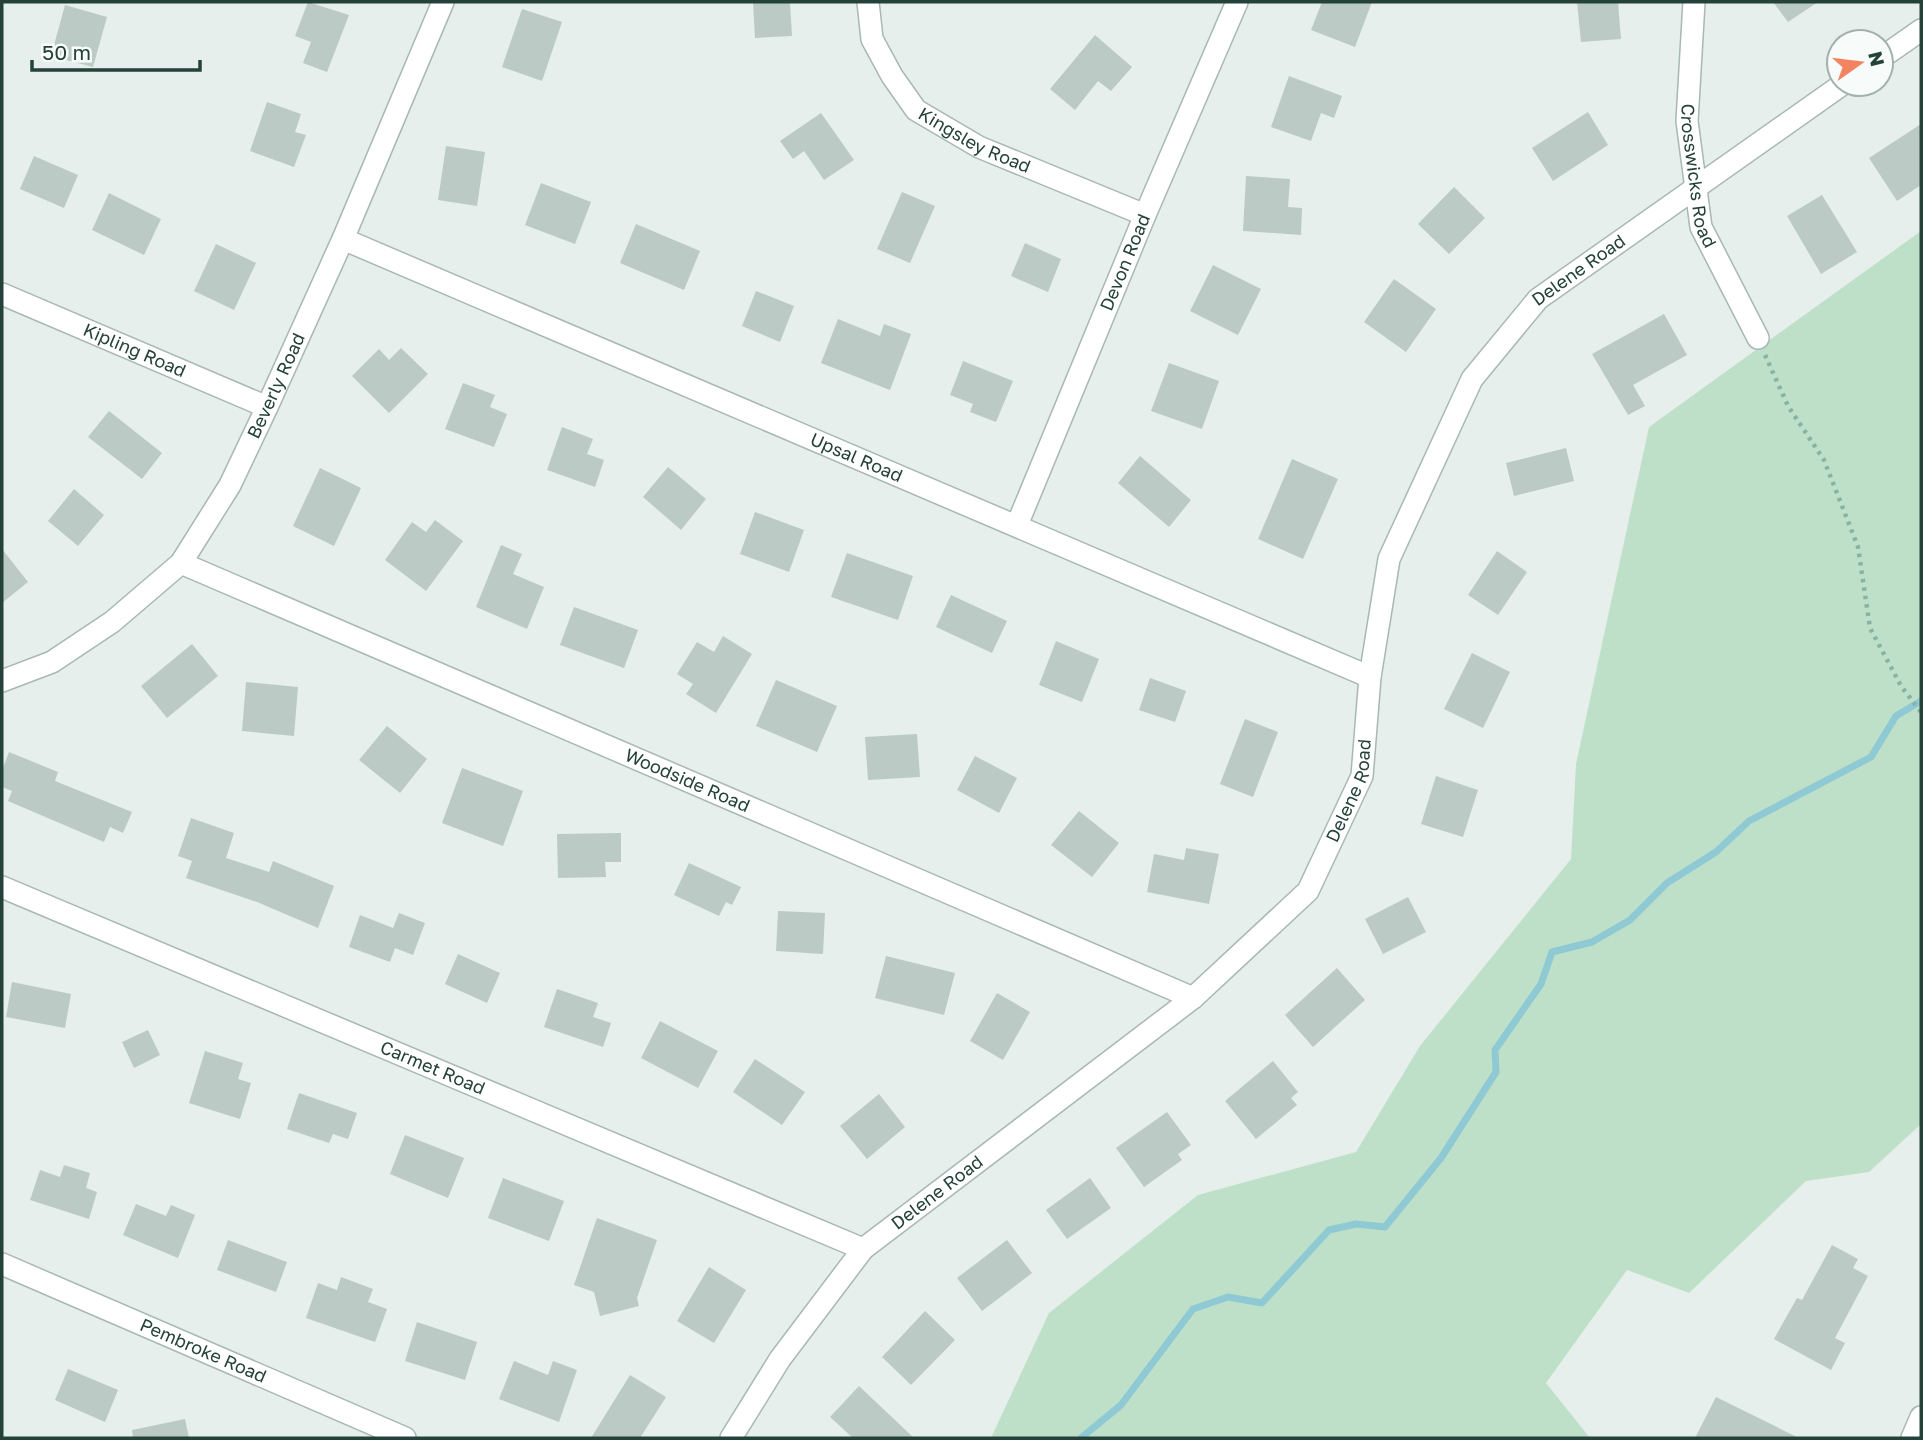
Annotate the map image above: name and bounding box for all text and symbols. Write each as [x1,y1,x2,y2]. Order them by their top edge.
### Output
scale bar [32,28,200,72]
north arrow [1825,28,1895,98]
text: 50 m [42,39,91,65]
text: N [1864,49,1890,69]
street label: Kingsley Road [915,102,1034,177]
street label: Crosswicks Road [1677,103,1722,251]
street label: Devon Road [1095,210,1154,314]
street label: Delene Road [1527,229,1629,310]
street label: Kipling Road [80,318,190,381]
street label: Beverly Road [242,329,309,442]
street label: Upsal Road [807,428,906,486]
street label: Delene Road [1320,738,1375,846]
street label: Woodside Road [622,743,753,816]
street label: Carmet Road [377,1035,489,1099]
street label: Delene Road [886,1150,987,1234]
street label: Pembroke Road [137,1313,270,1387]

